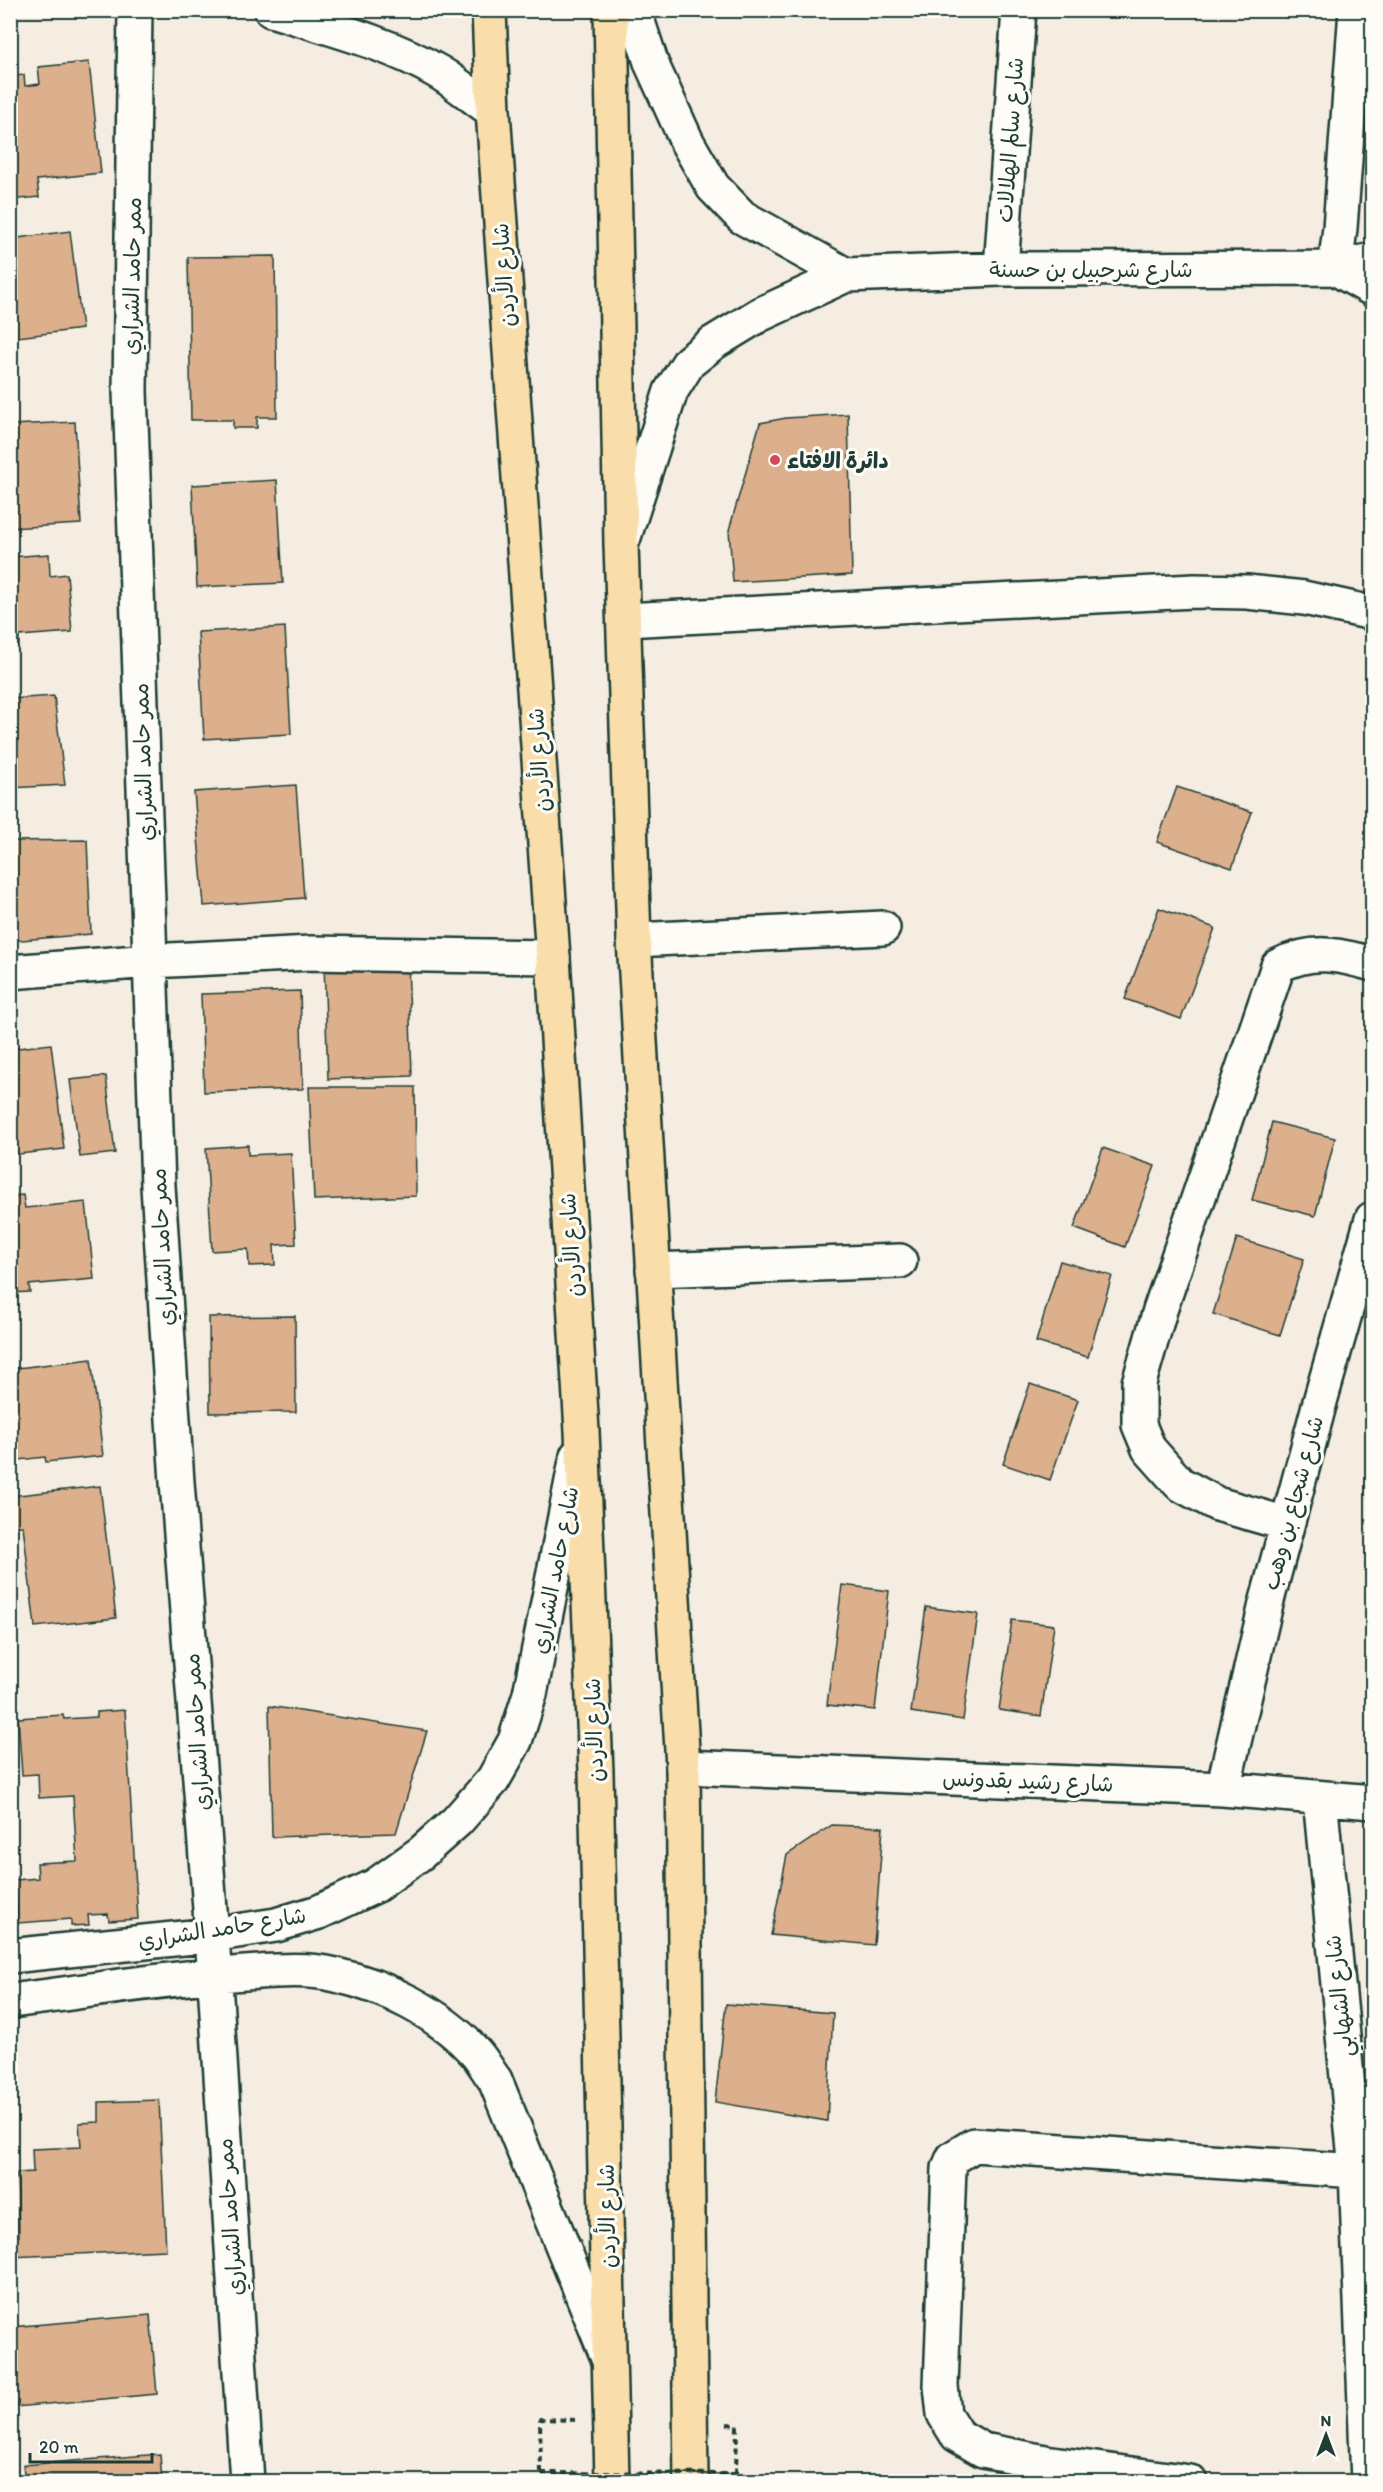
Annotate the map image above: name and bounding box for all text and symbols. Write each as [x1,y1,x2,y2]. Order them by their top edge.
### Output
street label: شارع سالم الهلالات [991,56,1033,224]
street label: ممر حامد الشراري [117,197,150,355]
street label: شارع الأردن [485,222,523,328]
street label: شارع شرحبيل بن حسنة [989,256,1193,285]
place label: دائرة الافتاء [787,447,889,474]
marker: دائرة الافتاء [768,453,782,467]
street label: ممر حامد الشراري [127,682,162,841]
street label: شارع الأردن [520,707,558,813]
street label: ممر حامد الشراري [144,1167,183,1327]
street label: شارع الأردن [552,1192,590,1298]
street label: شارع شجاع بن وهب [1257,1413,1331,1594]
street label: شارع حامد الشراري [526,1484,587,1657]
street label: ممر حامد الشراري [178,1652,219,1812]
street label: شارع الأردن [577,1677,611,1783]
street label: شارع رشيد بقدونس [942,1765,1114,1799]
street label: شارع حامد الشراري [136,1901,309,1958]
street label: شارع الشهابي [1319,1933,1365,2058]
street label: ممر حامد الشراري [211,2137,252,2297]
street label: شارع الأردن [591,2164,623,2268]
north arrow [1296,2405,1356,2465]
text: N [1321,2411,1331,2430]
scale bar [30,2426,152,2464]
text: 20 m [39,2436,79,2458]

